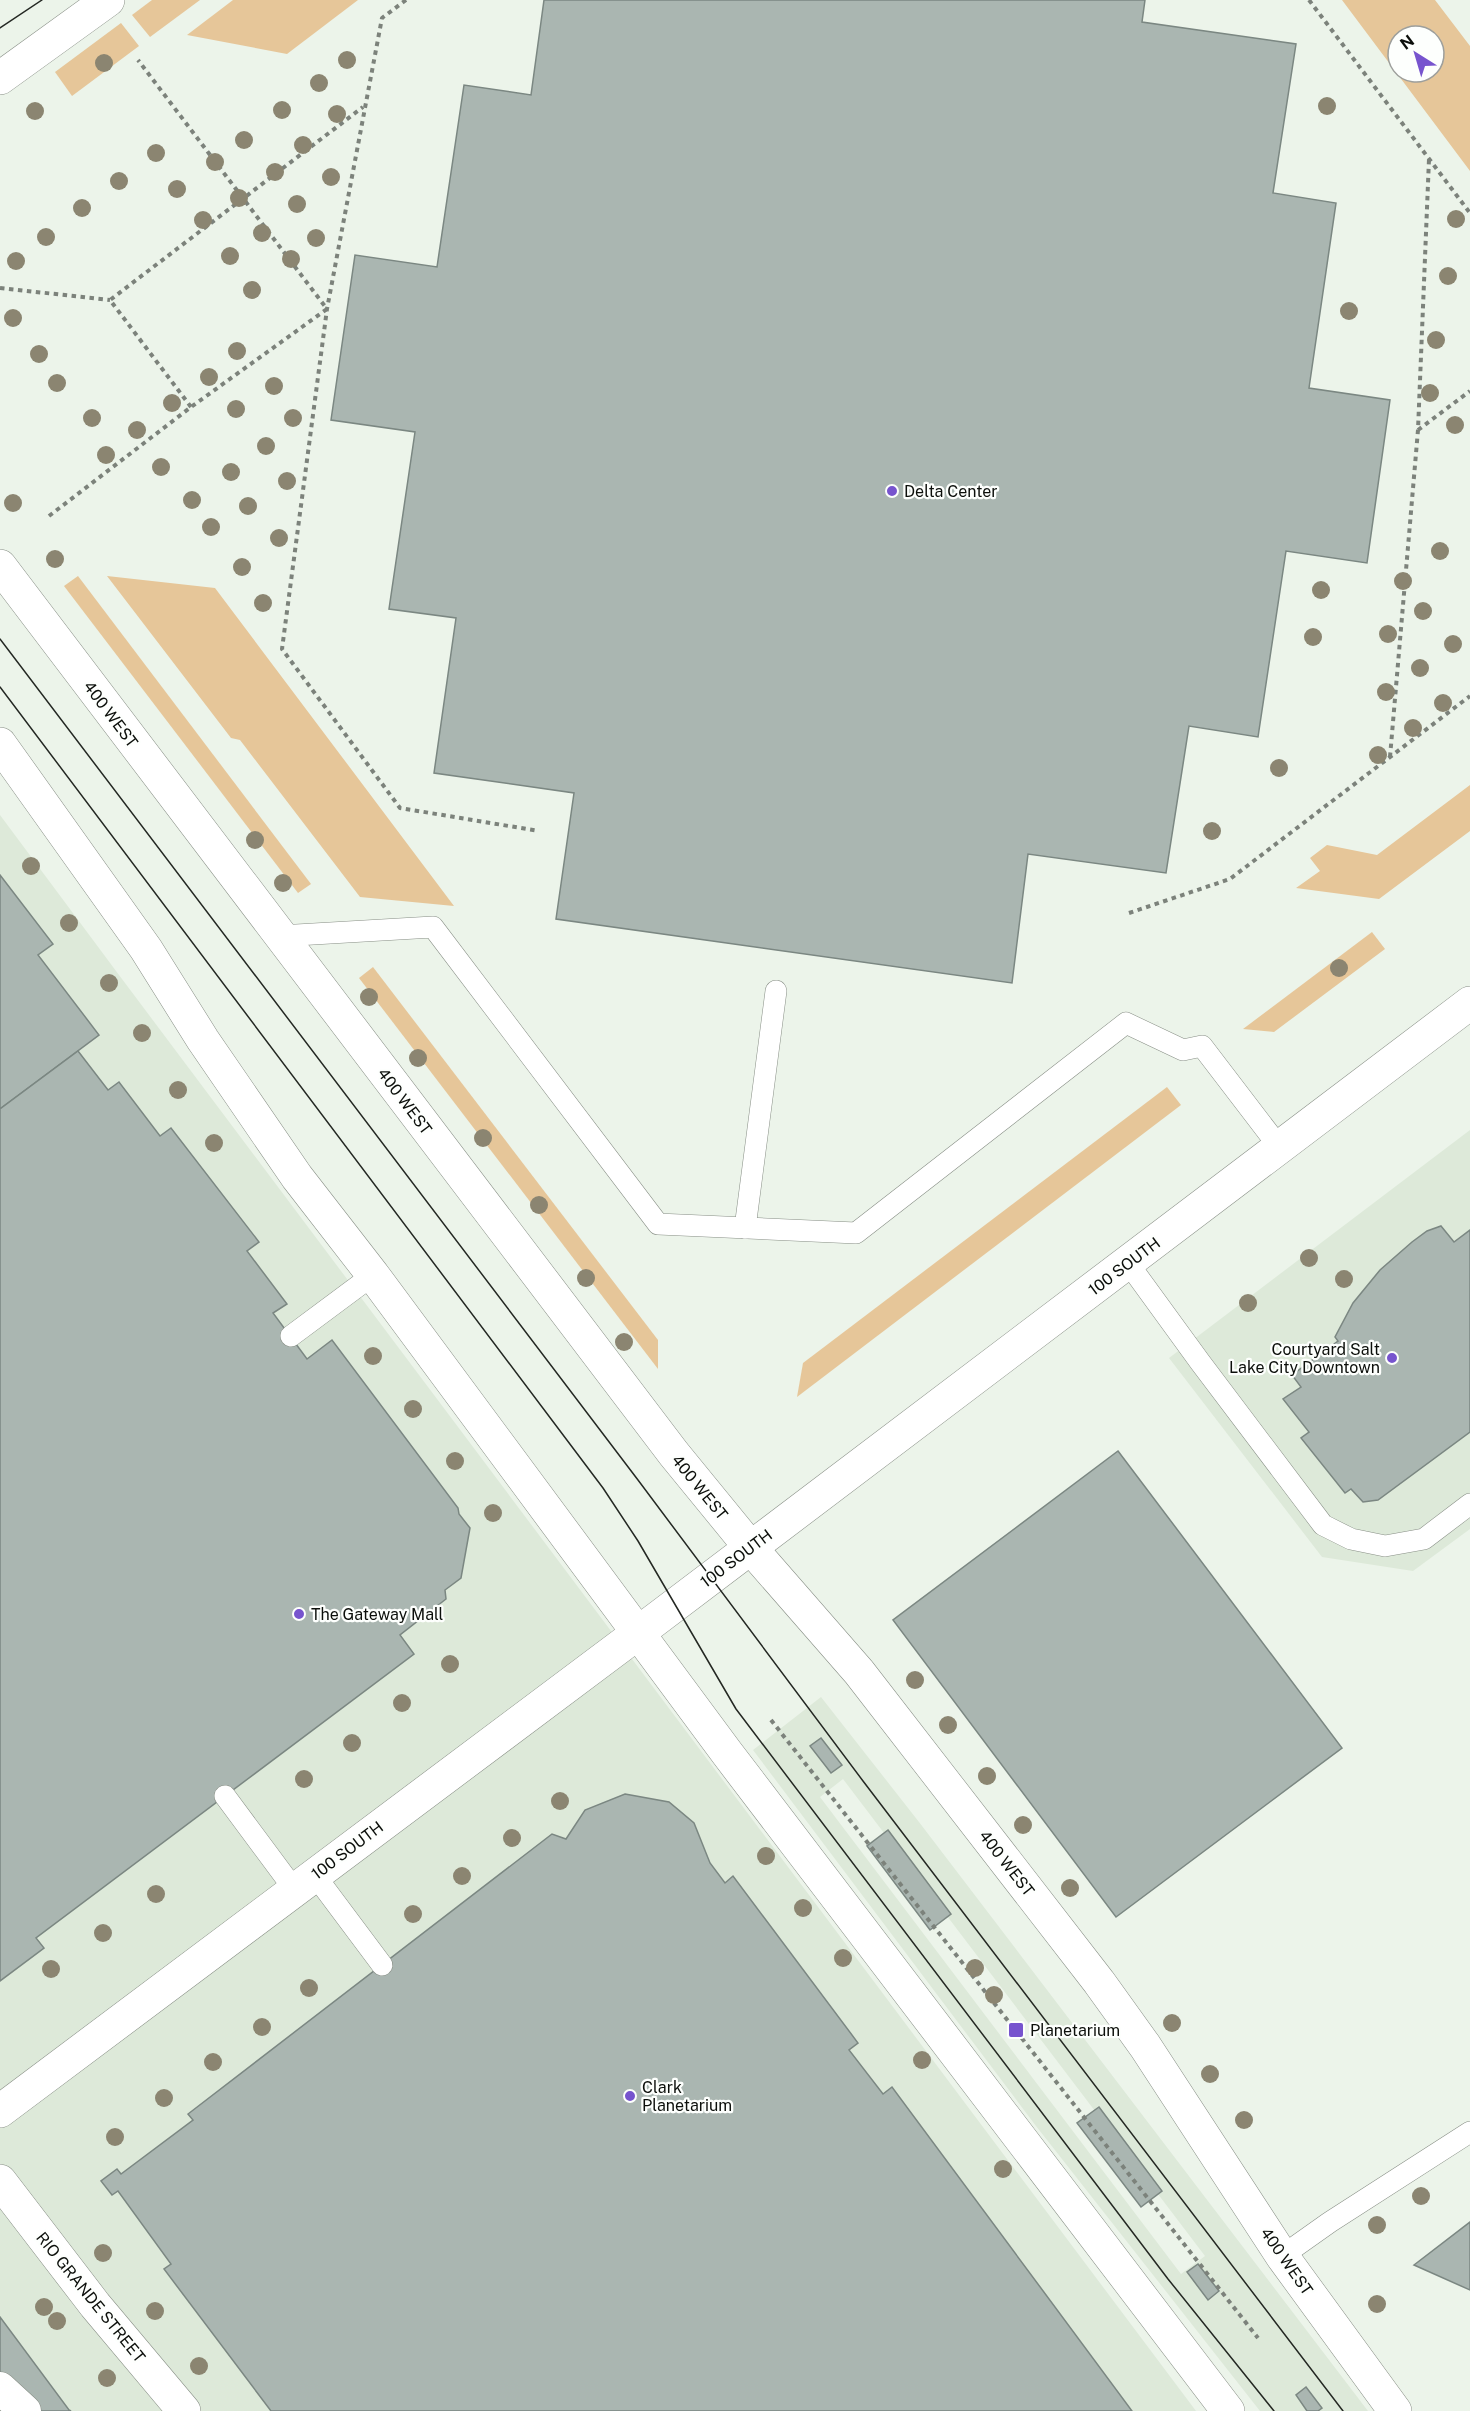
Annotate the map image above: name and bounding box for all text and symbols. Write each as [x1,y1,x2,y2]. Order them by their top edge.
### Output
north arrow [1386,24,1446,84]
text: N [1397,31,1418,54]
place label: Delta Center [904,482,998,501]
marker: Delta Center [885,484,899,498]
street label: 400 WEST [79,677,142,752]
street label: 400 WEST [373,1064,436,1139]
street label: 100 SOUTH [1085,1233,1164,1300]
place label: Courtyard Salt Lake City Downtown [1229,1340,1380,1377]
marker: Courtyard Salt Lake City Downtown [1385,1351,1399,1365]
street label: 400 WEST [668,1451,732,1524]
street label: 100 SOUTH [697,1525,776,1592]
place label: The Gateway Mall [311,1605,444,1624]
marker: The Gateway Mall [292,1607,306,1621]
street label: 100 SOUTH [308,1817,387,1884]
street label: 400 WEST [975,1827,1038,1900]
marker: Planetarium [1007,2021,1025,2039]
place label: Planetarium [1030,2021,1120,2040]
place label: Clark Planetarium [642,2078,732,2115]
marker: Clark Planetarium [623,2089,637,2103]
street label: 400 WEST [1256,2224,1317,2299]
street label: RIO GRANDE STREET [32,2228,149,2367]

